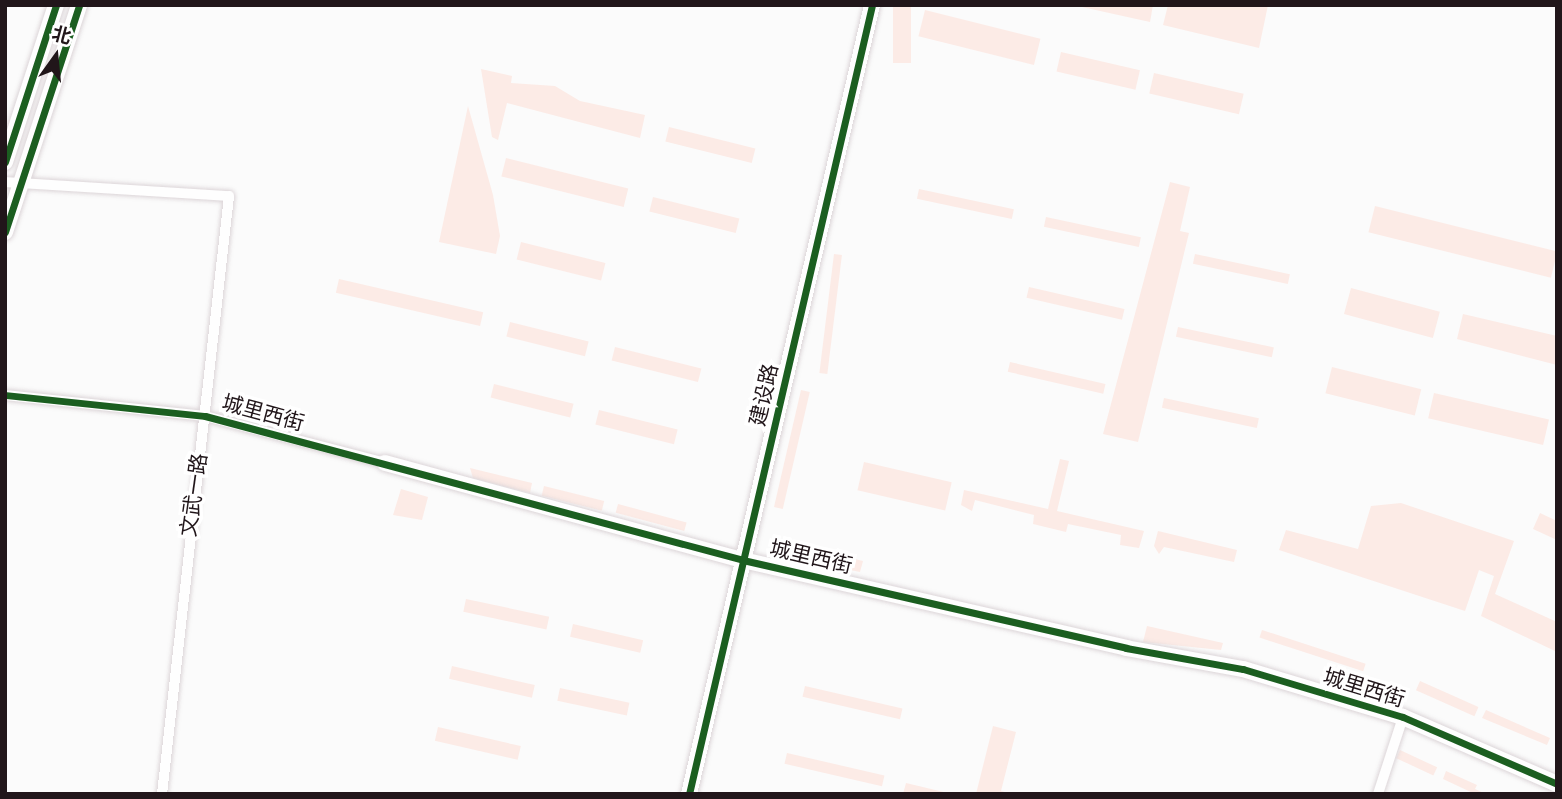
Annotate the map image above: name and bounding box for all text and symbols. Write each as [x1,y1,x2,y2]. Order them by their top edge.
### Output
north arrow [21,21,91,91]
text: 北 [49,22,74,49]
street label: 建设路 [745,361,783,429]
street label: 城里西街 [219,390,307,436]
street label: 文武一路 [176,452,212,538]
street label: 城里西街 [767,535,855,579]
street label: 城里西街 [1320,664,1408,712]

